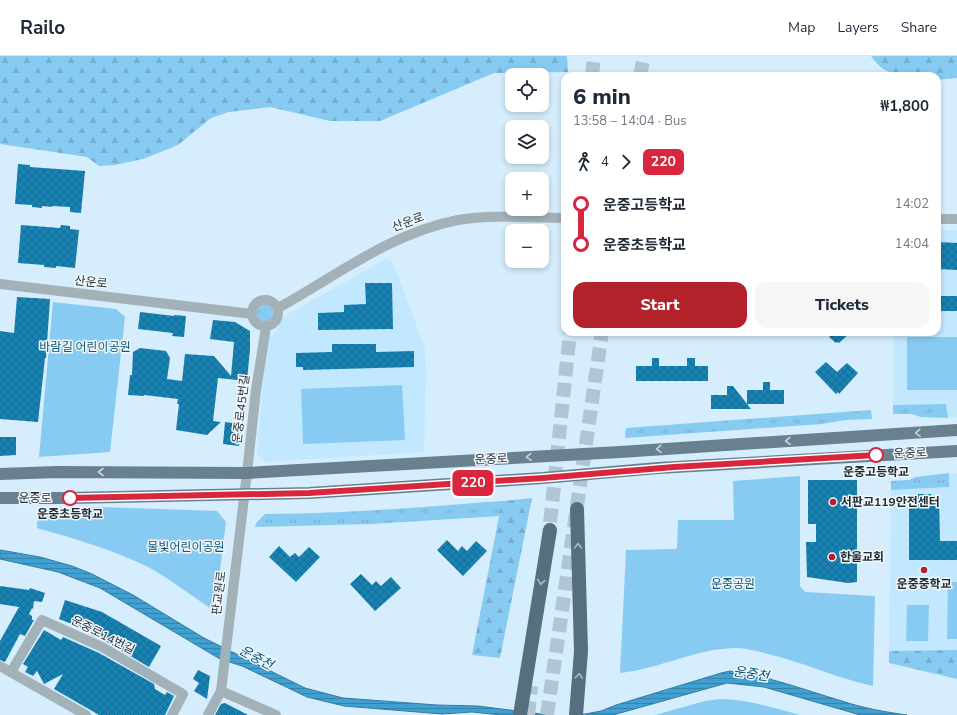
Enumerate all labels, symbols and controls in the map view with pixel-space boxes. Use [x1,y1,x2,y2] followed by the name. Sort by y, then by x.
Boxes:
[20,15,65,41] text: Railo
[788,18,815,37] text: Map
[837,18,879,37] text: Layers
[901,18,937,37] text: Share
[505,68,549,268] map controls
[505,68,549,112] button: locate
[573,82,631,112] text: 6 min
[880,96,929,116] text: ₩1,800
[573,112,687,130] text: 13:58 – 14:04 · Bus
[505,120,549,164] button: layers
[573,151,595,173] icon: walk
[615,151,637,173] icon: forward
[651,152,676,171] text: 220
[601,153,609,171] text: 4
[505,172,549,216] button: +
[603,195,686,215] text: 운중고등학교
[895,195,929,213] text: 14:02
[390,209,426,235] street label: 산운로
[505,224,549,268] button: −
[603,235,686,255] text: 운중초등학교
[895,235,929,253] text: 14:04
[74,272,108,292] street label: 산운로
[573,282,747,328] button: Start
[755,282,929,328] button: Tickets
[39,339,131,355] park label: 바람길 어린이공원
[229,373,253,445] street label: 운중로45번길
[915,429,921,438] one-way arrow
[785,437,791,446] one-way arrow
[893,444,927,462] street label: 운중로
[656,445,662,454] one-way arrow
[868,447,884,463] marker: 운중고등학교
[474,450,508,468] street label: 운중로
[526,452,532,461] one-way arrow
[843,464,909,480] place label: 운중고등학교
[98,468,104,476] one-way arrow
[450,470,496,496] line badge: 220
[460,473,486,492] text: 220
[18,490,52,506] street label: 운중로
[62,490,78,506] marker: 운중초등학교
[841,494,940,510] place label: 서판교119안전센터
[828,497,838,507] marker: 서판교119안전센터
[37,506,103,522] place label: 운중초등학교
[147,539,225,555] park label: 물빛어린이공원
[574,543,582,549] one-way arrow
[840,549,884,565] place label: 한울교회
[827,552,837,562] marker: 한울교회
[919,565,929,575] marker: 운중중학교
[208,570,230,616] street label: 판교원로
[711,576,755,592] park label: 운중공원
[896,576,952,592] place label: 운중중학교
[537,579,546,585] one-way arrow
[68,612,138,658] street label: 운중로14번길
[236,642,277,675] water label: 운중천
[732,662,771,686] water label: 운중천
[574,673,583,679] one-way arrow

